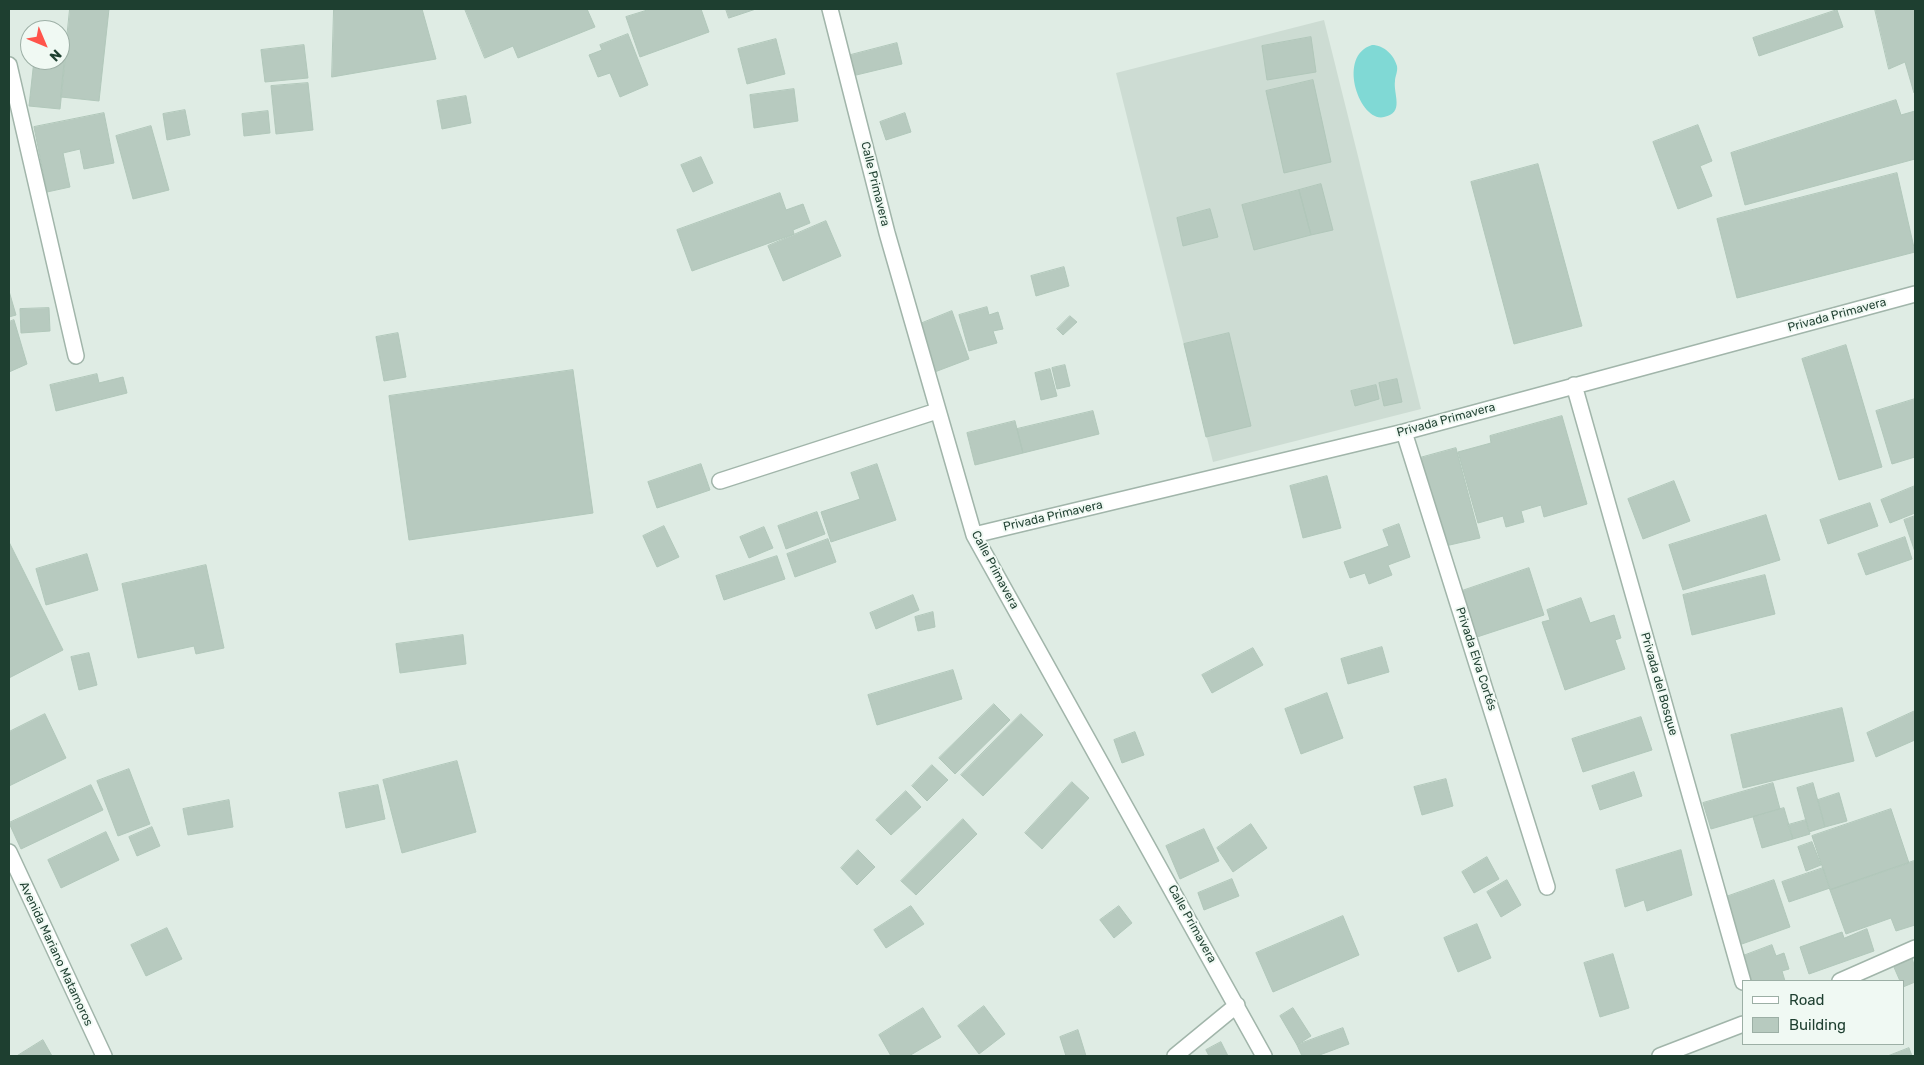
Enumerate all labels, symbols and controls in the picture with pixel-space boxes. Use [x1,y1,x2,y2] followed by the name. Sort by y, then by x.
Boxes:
[20,20,70,70] north arrow
[46,46,65,65] text: N
[858,140,892,228] street label: Calle Primavera
[1786,295,1888,335] street label: Privada Primavera
[1395,400,1497,440] street label: Privada Primavera
[1002,498,1104,534] street label: Privada Primavera
[968,528,1022,612] street label: Calle Primavera
[1452,605,1500,713] street label: Privada Elva Cortés
[1637,631,1681,737] street label: Privada del Bosque
[16,880,96,1028] street label: Avenida Mariano Matamoros
[1165,883,1219,965] street label: Calle Primavera
[1742,980,1904,1045] legend
[1789,991,1825,1009] text: Road
[1789,1016,1846,1034] text: Building

